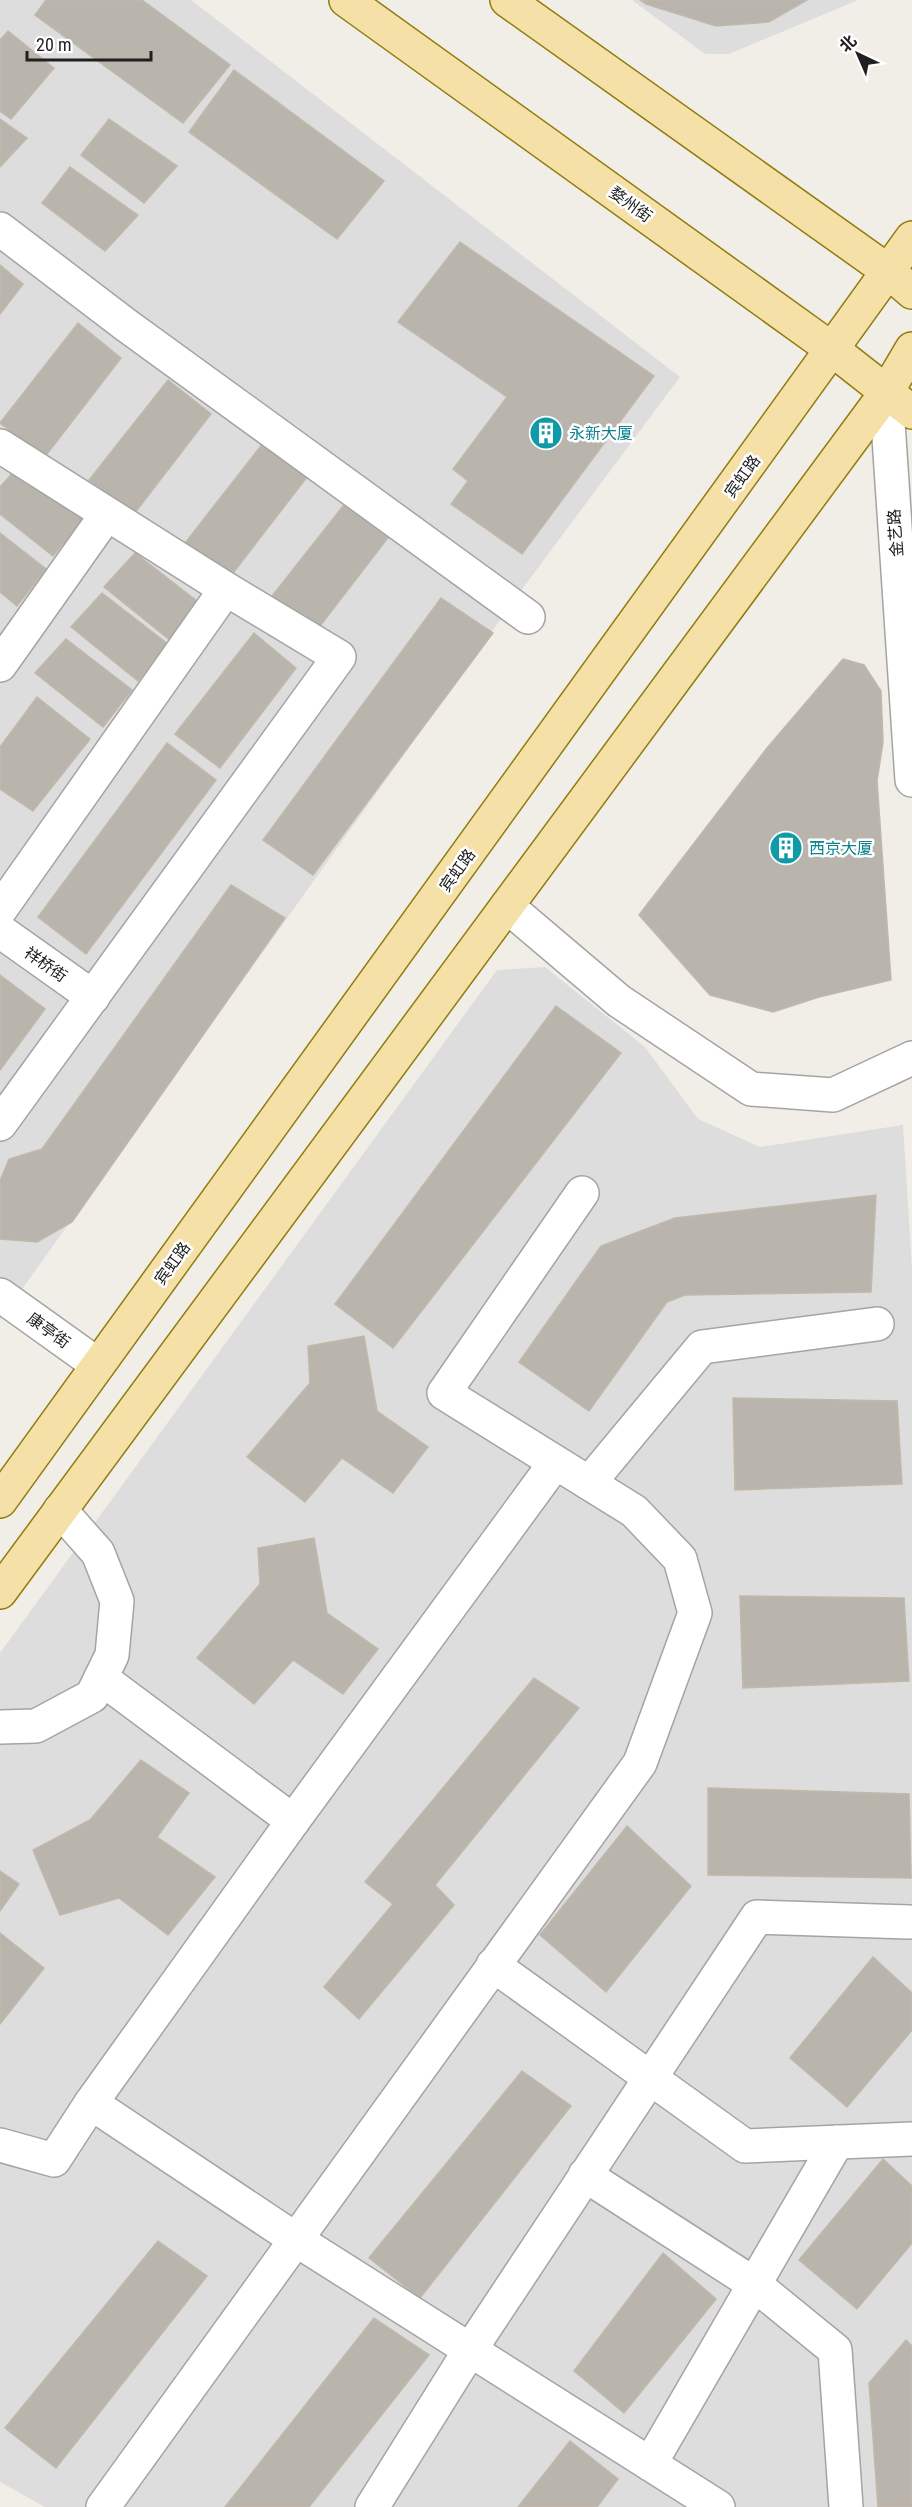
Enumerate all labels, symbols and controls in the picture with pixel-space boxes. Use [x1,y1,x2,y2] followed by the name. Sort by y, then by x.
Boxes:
[27,24,152,62] scale bar
[828,24,888,84] north arrow
[836,31,860,56] text: 北
[36,34,71,55] text: 20 m
[606,183,656,226] street label: 婺州街
[528,415,564,451] building icon: 永新大厦
[569,424,633,443] place label: 永新大厦
[721,451,764,501] street label: 宾虹路
[884,508,907,558] street label: 金艺路
[768,830,804,866] building icon: 西京大厦
[809,839,873,858] place label: 西京大厦
[436,845,479,895] street label: 宾虹路
[21,943,71,986] street label: 祥桥街
[151,1238,194,1288] street label: 宾虹路
[24,1309,74,1352] street label: 康亭街

